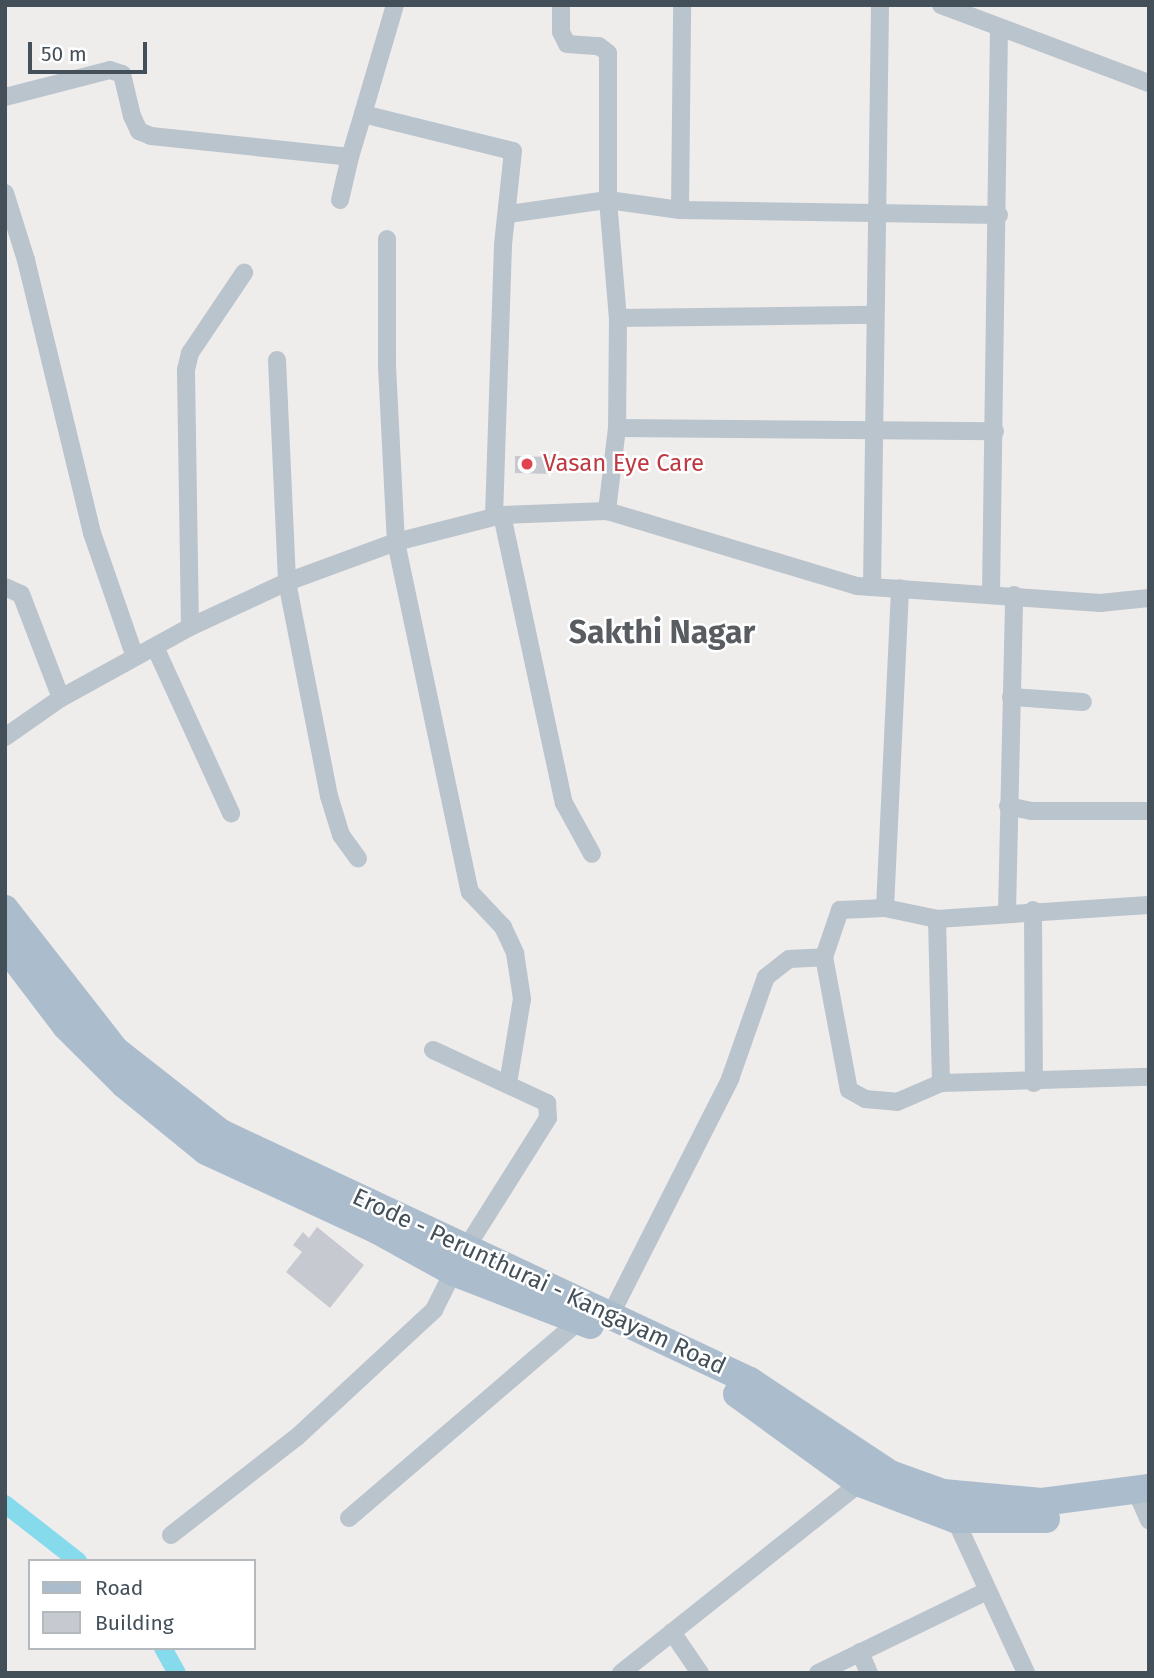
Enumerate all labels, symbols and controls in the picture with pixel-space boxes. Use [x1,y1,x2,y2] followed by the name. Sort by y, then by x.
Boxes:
[32,28,150,72] scale bar
[41,41,87,67] text: 50 m
[543,450,704,478] place label: Vasan Eye Care
[517,454,537,474] marker: Vasan Eye Care
[569,613,755,651] district label: Sakthi Nagar
[348,1183,730,1381] street label: Erode - Perunthurai - Kangayam Road
[28,1559,256,1650] legend
[95,1575,143,1601] text: Road
[95,1610,174,1636] text: Building

